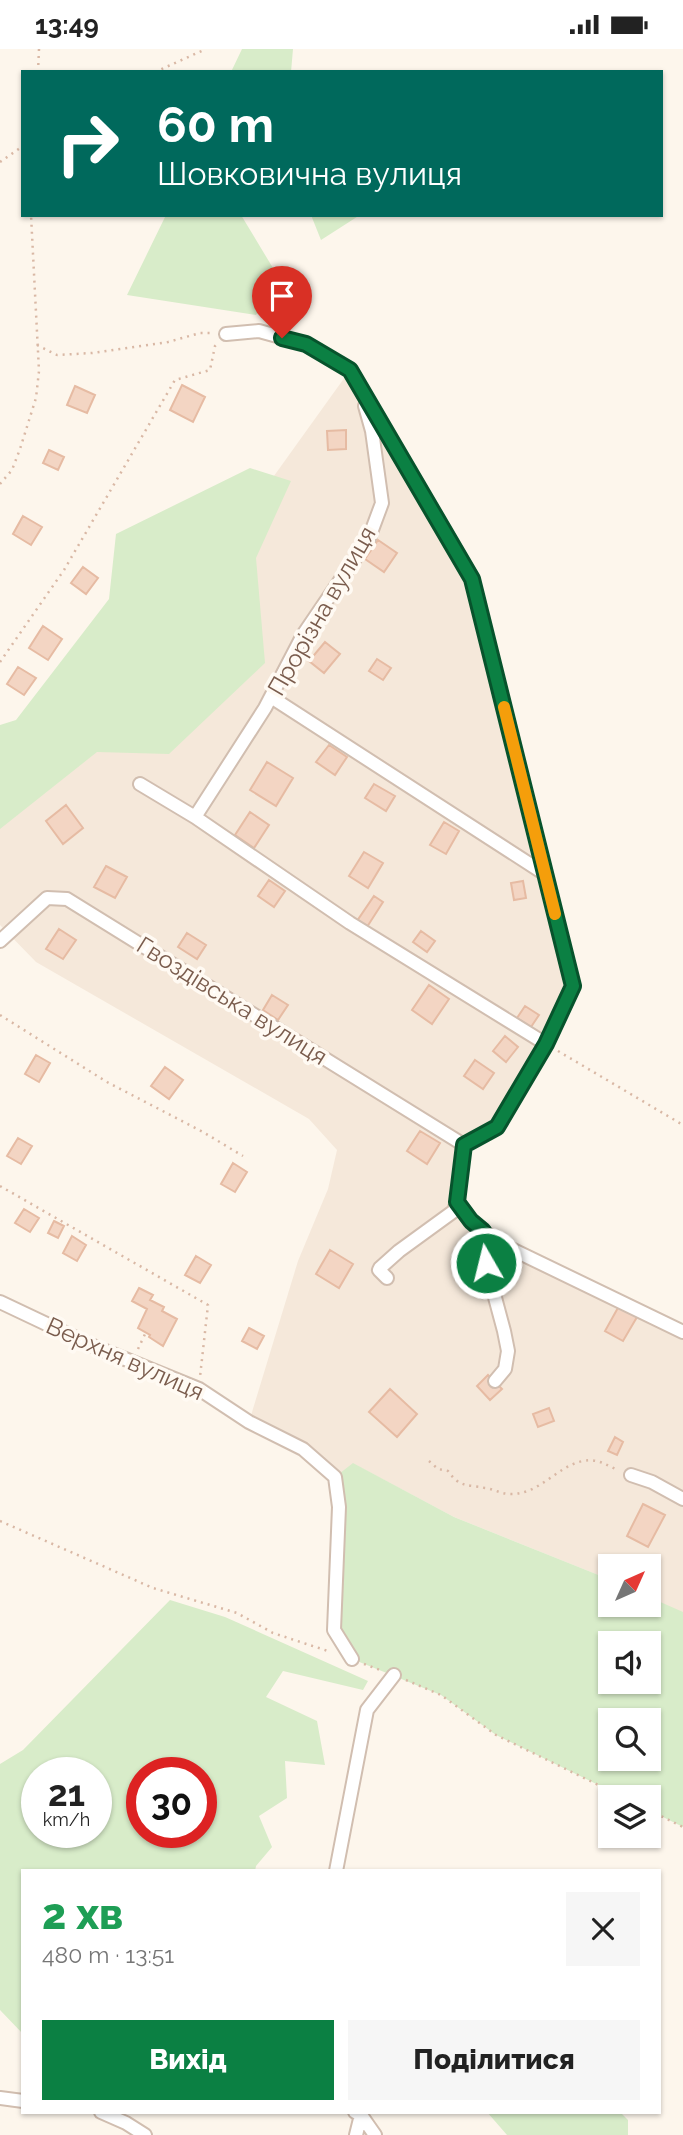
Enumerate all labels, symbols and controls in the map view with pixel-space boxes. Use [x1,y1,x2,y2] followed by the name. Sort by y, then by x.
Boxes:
[35,10,99,40] text: 13:49
[157,96,274,153] text: 60 m
[42,98,133,189] icon: right
[157,155,462,192] text: Шовковична вулиця
[252,266,312,338] pin
[263,277,301,315] icon: arrive
[261,521,382,701] street label: Прорізна вулиця
[132,930,333,1071] street label: Гвоздівська вулиця
[449,1226,523,1300] position arrow
[42,1311,209,1406] street label: Верхня вулиця
[598,1554,662,1617] north arrow
[598,1554,661,1848] map controls
[598,1631,661,1694] button: sound
[598,1708,661,1771] button: search
[126,1757,217,1848] speed limit sign: 30
[48,1773,85,1814] text: 21
[598,1785,661,1848] button: layers
[43,1809,90,1830] text: km/h
[42,1890,123,1939] text: 2 хв
[566,1892,640,1966] button: close
[42,1941,174,1968] text: 480 m · 13:51
[42,2020,334,2100] button: Вихід
[348,2020,640,2100] button: Поділитися

